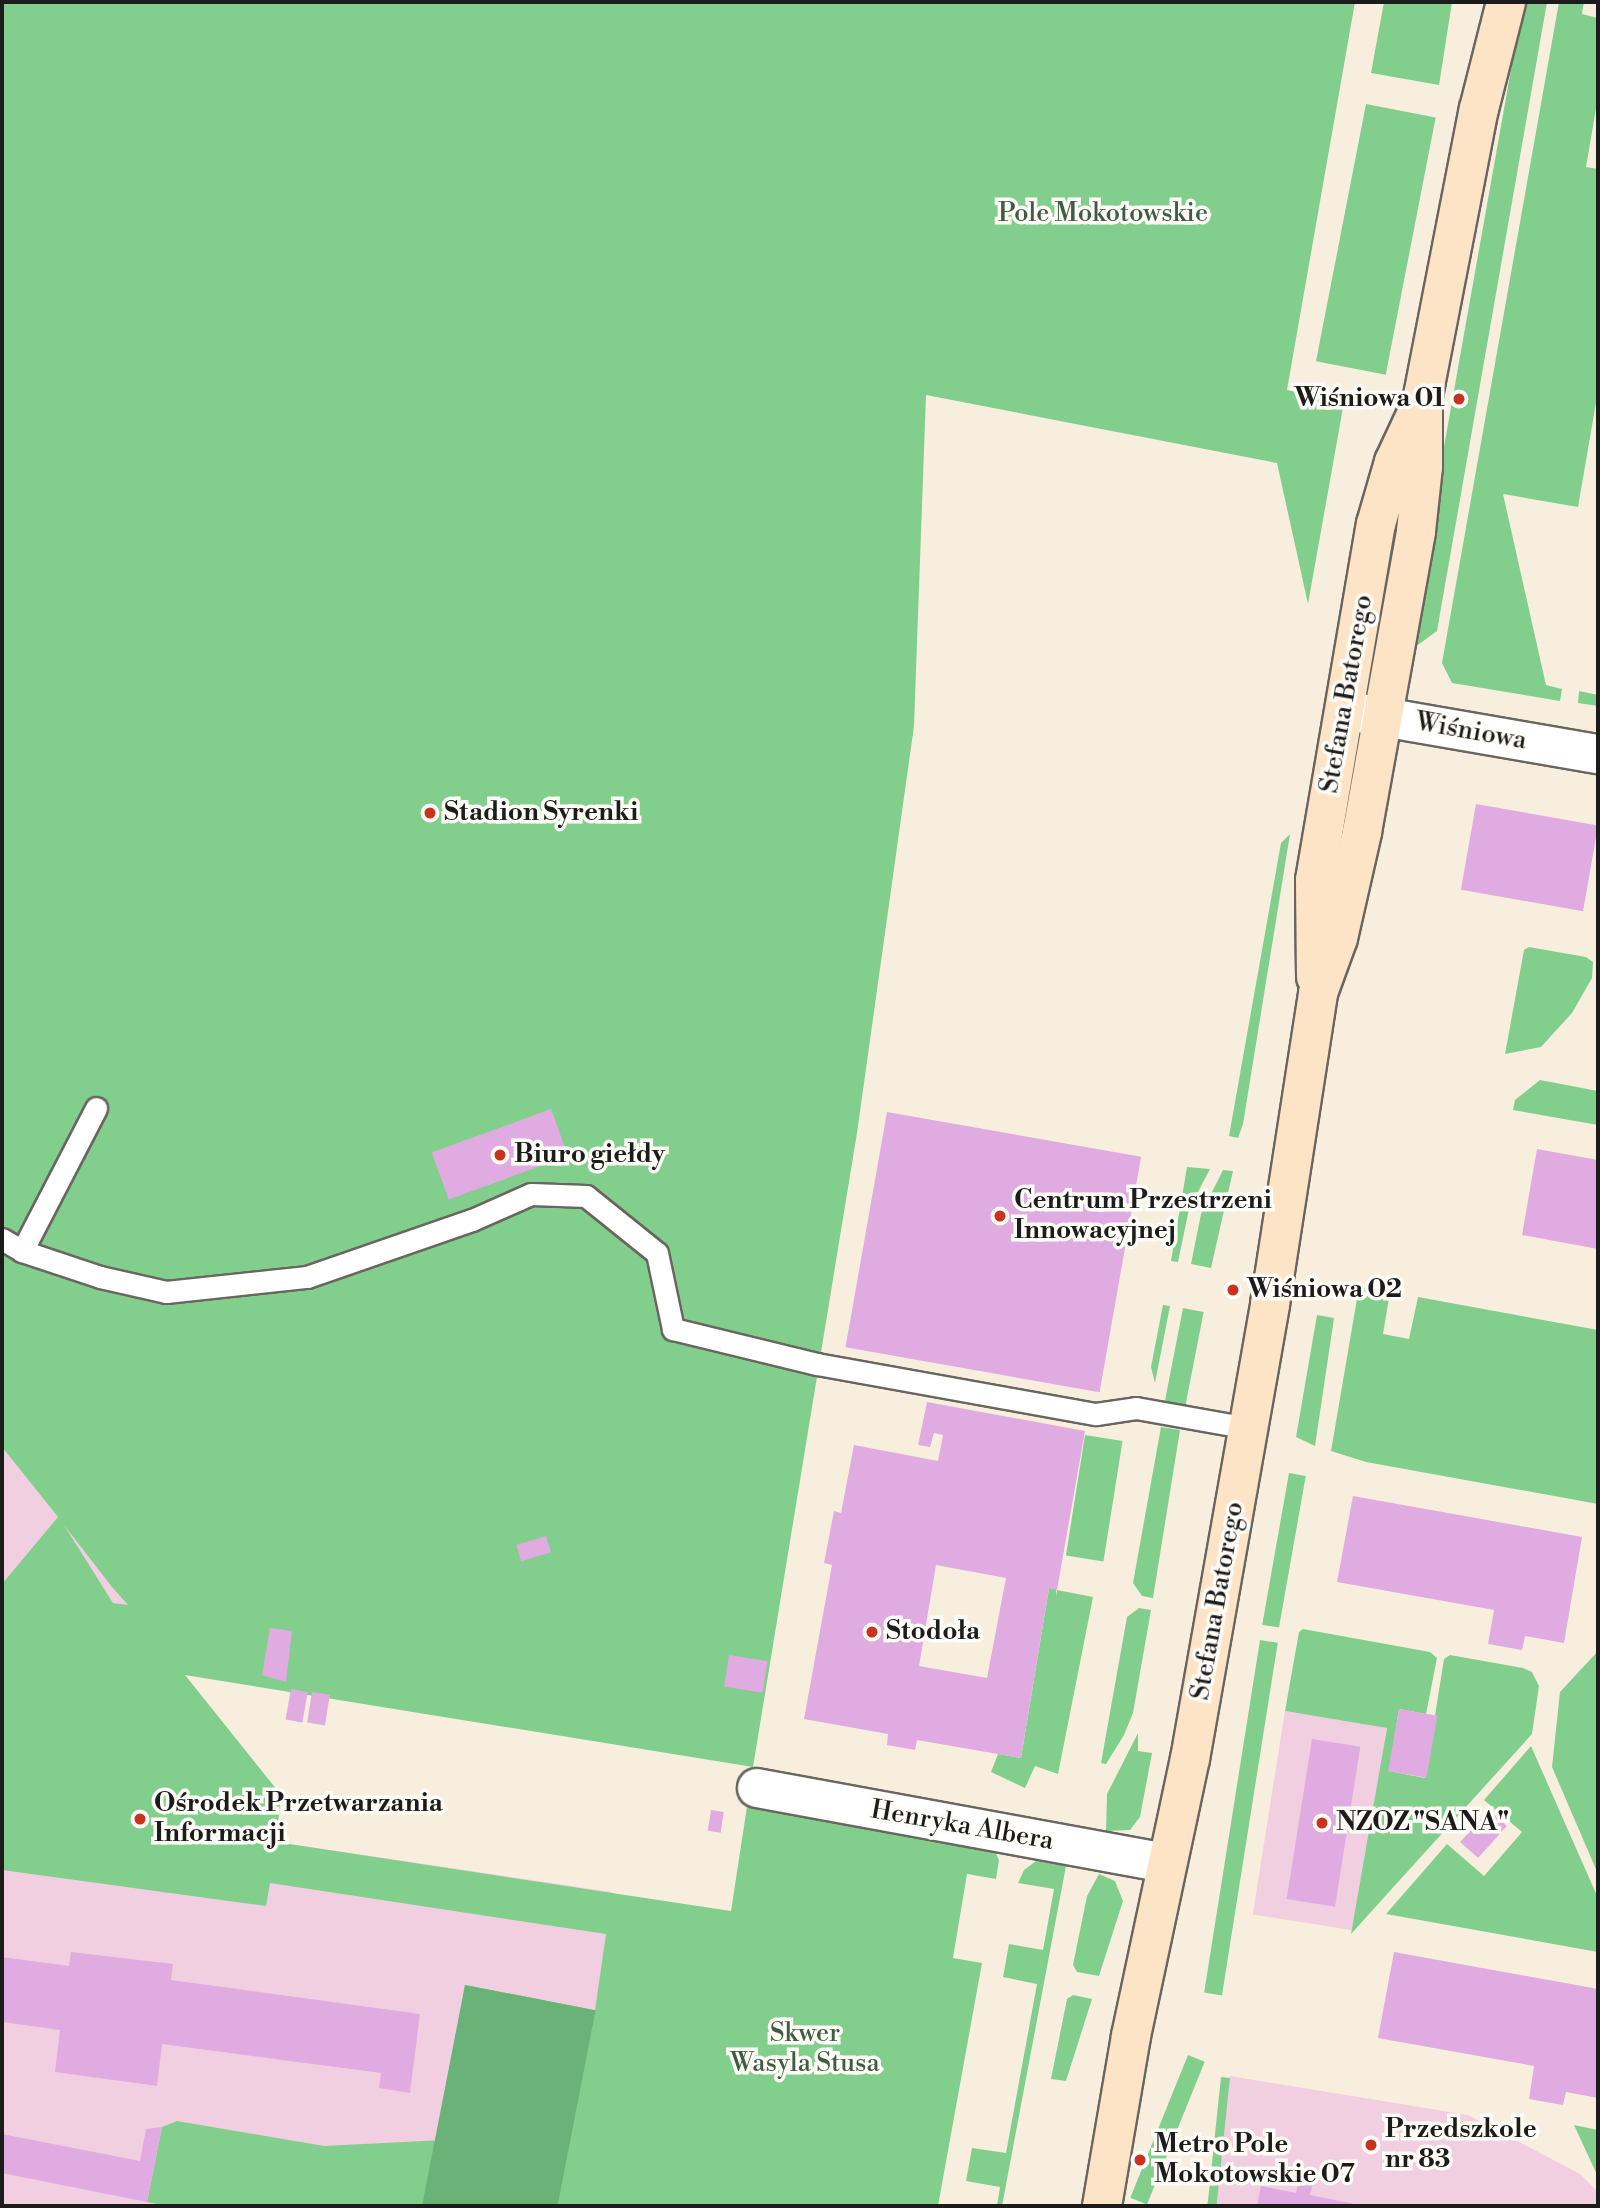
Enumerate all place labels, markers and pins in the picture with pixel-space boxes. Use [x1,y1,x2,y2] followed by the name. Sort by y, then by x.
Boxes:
[1294,383,1445,415] place label: Wiśniowa 01
[1451,391,1467,407] marker: Wiśniowa 01
[444,797,638,829] place label: Stadion Syrenki
[422,805,438,821] marker: Stadion Syrenki
[514,1139,665,1171] place label: Biuro giełdy
[492,1147,508,1163] marker: Biuro giełdy
[1014,1185,1272,1246] place label: Centrum Przestrzeni Innowacyjnej
[992,1208,1008,1224] marker: Centrum Przestrzeni Innowacyjnej
[1247,1274,1402,1306] place label: Wiśniowa 02
[1225,1282,1241,1298] marker: Wiśniowa 02
[886,1616,980,1648] place label: Stodoła
[864,1624,880,1640] marker: Stodoła
[154,1788,443,1850] place label: Ośrodek Przetwarzania Informacji
[1336,1807,1509,1839] place label: NZOZ "SANA"
[132,1811,148,1827] marker: Ośrodek Przetwarzania Informacji
[1314,1815,1330,1831] marker: NZOZ "SANA"
[1385,2114,1537,2176] place label: Przedszkole nr 83
[1154,2129,1355,2190] place label: Metro Pole Mokotowskie 07
[1363,2137,1379,2153] marker: Przedszkole nr 83
[1132,2152,1148,2168] marker: Metro Pole Mokotowskie 07

